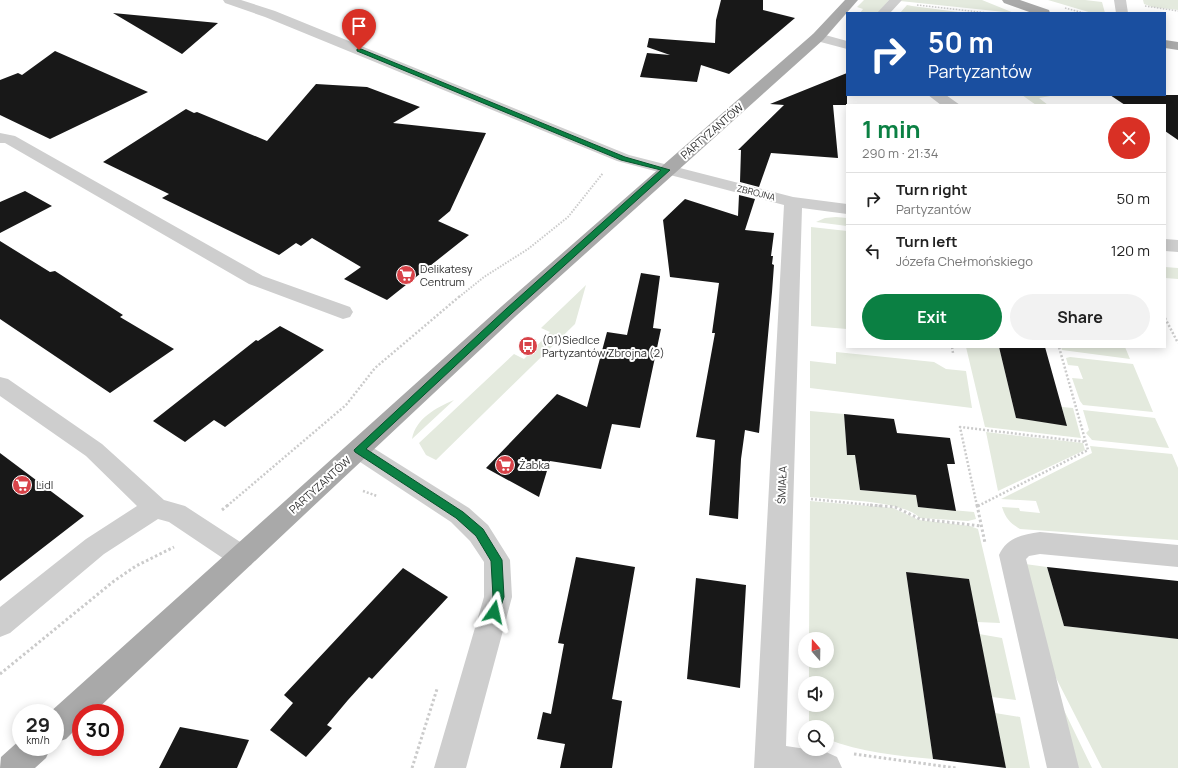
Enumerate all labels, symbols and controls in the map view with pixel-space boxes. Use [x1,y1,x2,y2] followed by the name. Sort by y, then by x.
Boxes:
[342,9,376,50] pin
[348,15,370,37] icon: arrive
[928,23,994,61] text: 50 m
[862,28,914,80] icon: right
[928,59,1032,83] text: Partyzantów
[677,99,747,162] street label: PARTYZANTÓW
[862,112,921,145] text: 1 min
[1108,117,1150,159] button: close
[862,144,938,162] text: 290 m · 21:34
[896,179,967,200] text: Turn right
[735,181,777,204] street label: ZBROJNA
[862,188,884,210] icon: right
[1116,188,1150,209] text: 50 m
[896,200,971,218] text: Partyzantów
[896,231,958,252] text: Turn left
[862,240,884,262] icon: left
[1111,240,1150,261] text: 120 m
[896,252,1033,270] text: Józefa Chełmońskiego
[420,261,473,289] place label: Delikatesy Centrum
[395,264,417,286] supermarket icon: Delikatesy Centrum
[862,294,1002,340] button: Exit
[1010,294,1150,340] button: Share
[542,332,665,360] place label: (01)Siedlce Partyzantów Zbrojna (2)
[517,335,539,357] bus stop icon: (01)Siedlce Partyzantów Zbrojna (2)
[285,452,354,517] street label: PARTYZANTÓW
[494,454,516,476] supermarket icon: Żabka
[519,457,550,472] place label: Żabka
[773,466,790,504] street label: ŚMIAŁA
[11,474,33,496] supermarket icon: Lidl
[36,477,53,492] place label: Lidl
[473,591,515,633] position arrow
[798,632,834,668] north arrow
[798,632,834,756] map controls
[798,676,834,712] button: sound
[72,704,124,756] speed limit sign: 30
[26,711,50,738] text: 29
[798,720,834,756] button: search
[26,733,50,747] text: km/h

